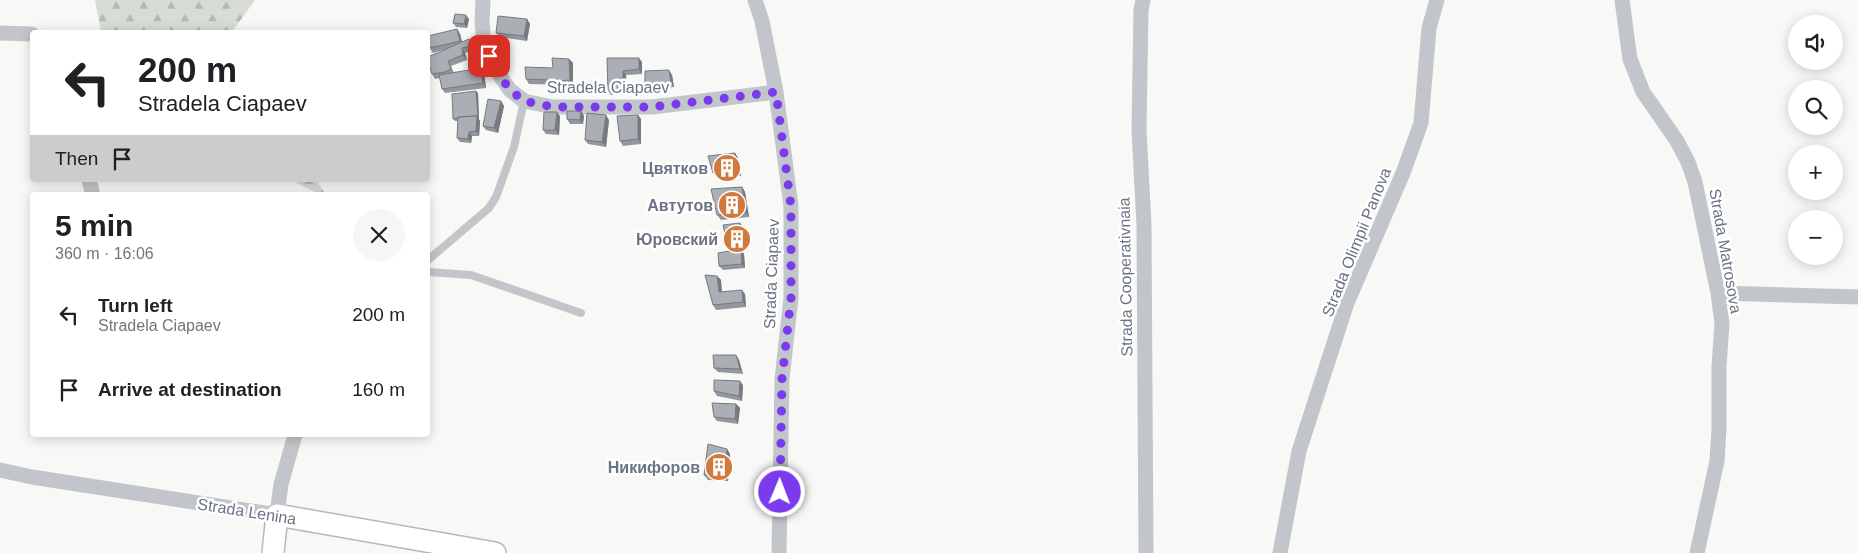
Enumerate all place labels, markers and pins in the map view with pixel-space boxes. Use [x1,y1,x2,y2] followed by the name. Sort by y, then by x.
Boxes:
[468,35,510,77] pin
[712,153,742,183] building icon: Цвятков
[642,160,708,177] place label: Цвятков
[717,190,747,220] building icon: Автутов
[647,197,713,214] place label: Автутов
[722,224,752,254] building icon: Юровский
[636,231,718,248] place label: Юровский
[704,452,734,482] building icon: Никифоров
[608,459,700,476] place label: Никифоров

